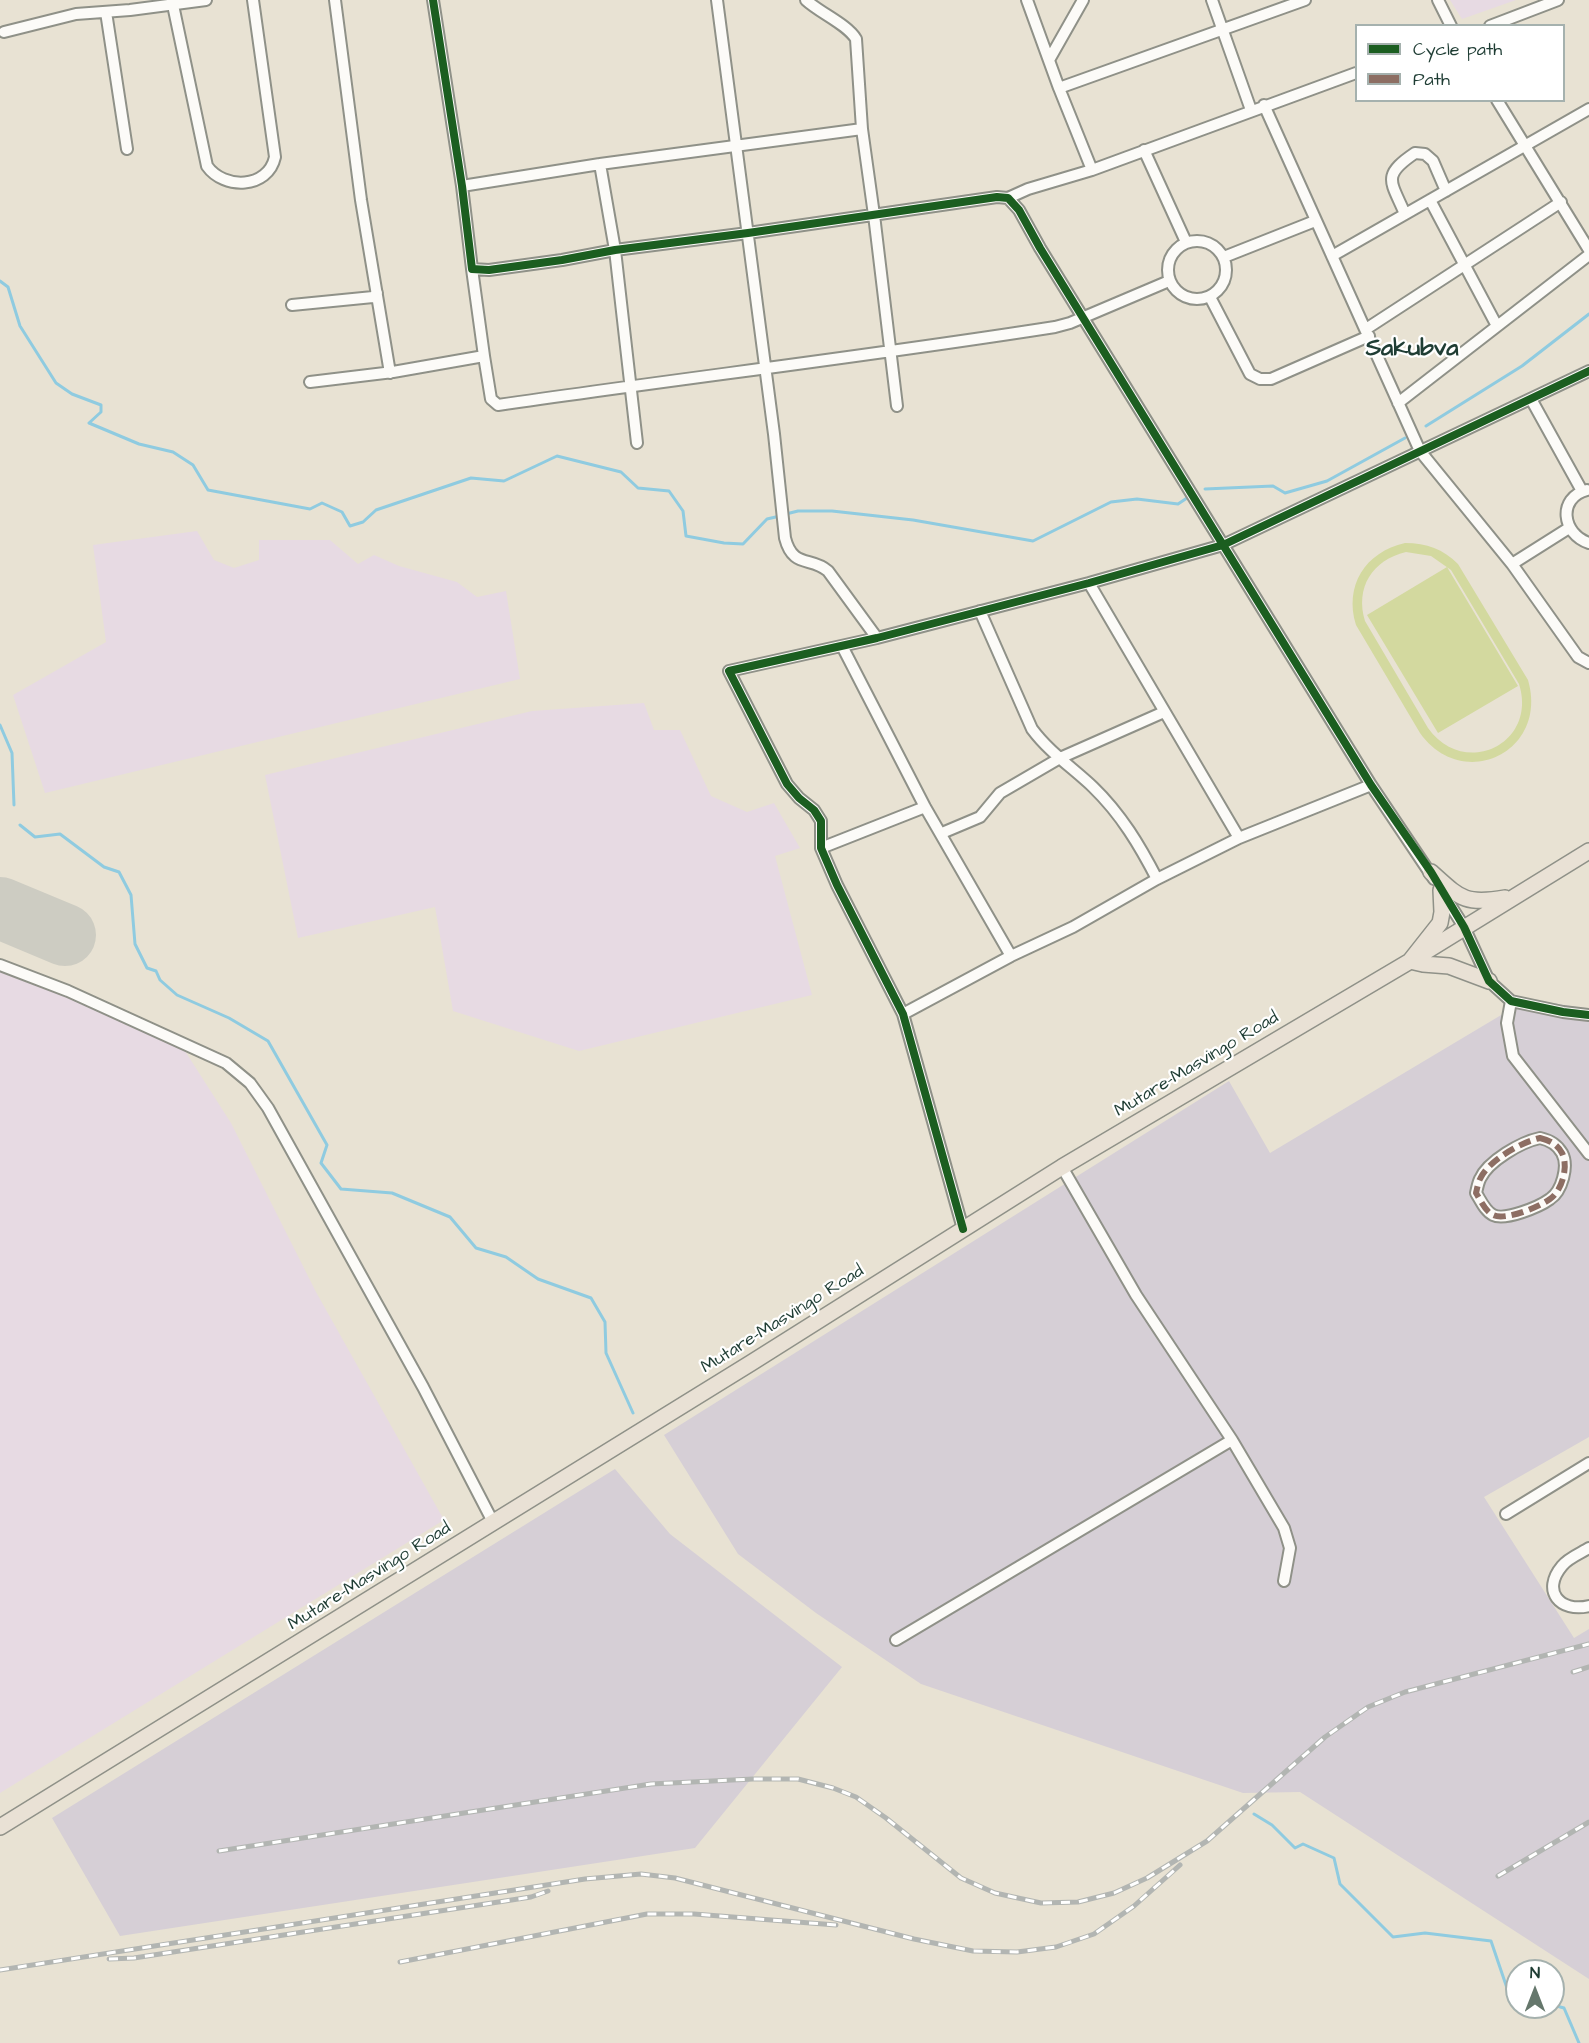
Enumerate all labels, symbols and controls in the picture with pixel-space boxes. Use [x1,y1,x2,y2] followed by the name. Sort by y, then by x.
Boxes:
[1355,24,1565,102] legend
[1413,37,1502,62] text: Cycle path
[1413,67,1450,92] text: Path
[1366,336,1458,364] district label: Sakubva
[1111,1007,1283,1123] street label: Mutare-Masvingo Road
[698,1261,868,1379] street label: Mutare-Masvingo Road
[285,1518,455,1636] street label: Mutare-Masvingo Road
[1505,1959,1565,2019] north arrow
[1530,1962,1540,1984] text: N

